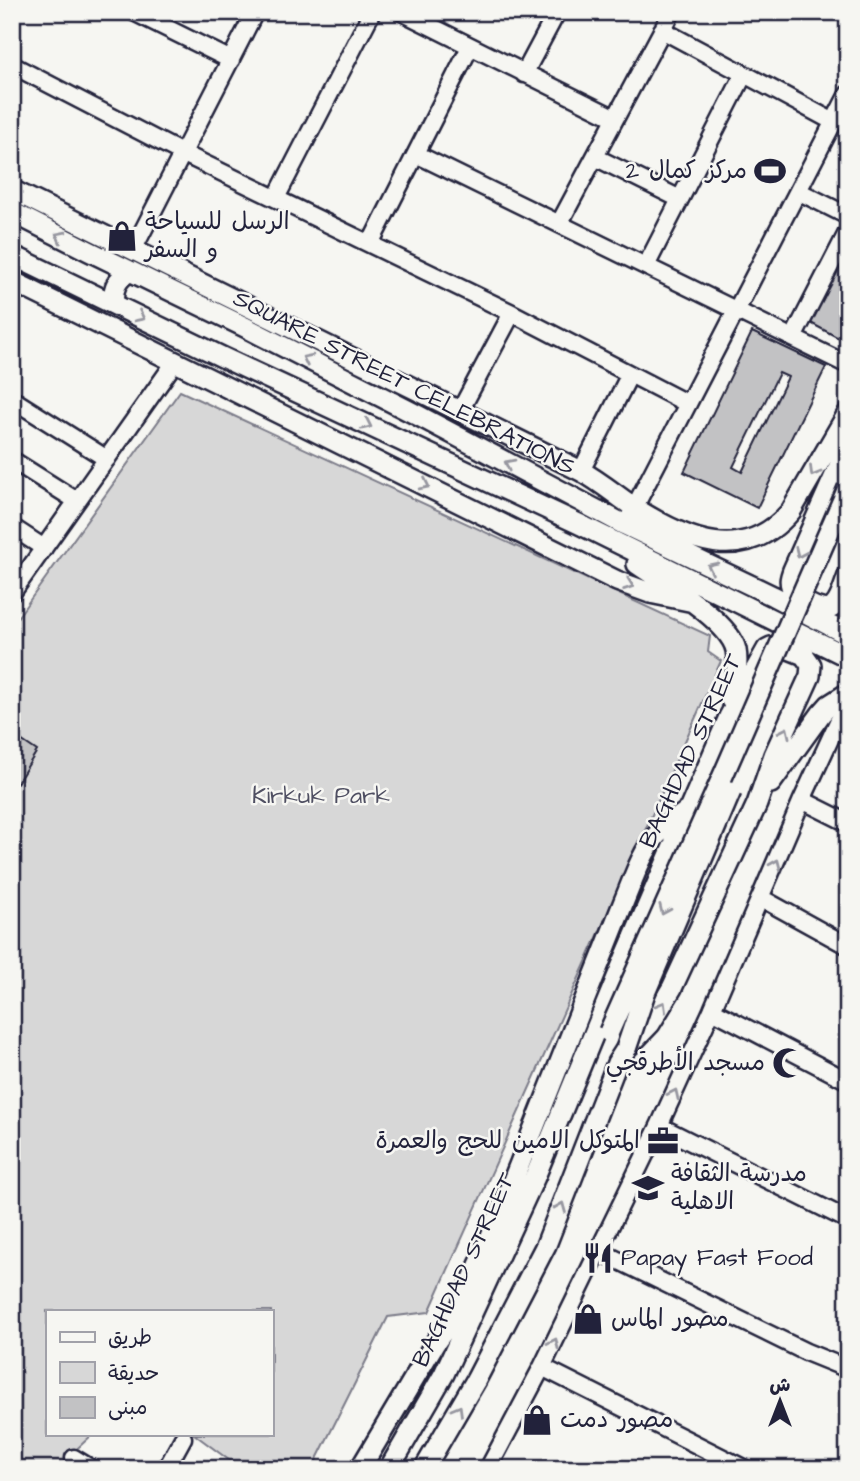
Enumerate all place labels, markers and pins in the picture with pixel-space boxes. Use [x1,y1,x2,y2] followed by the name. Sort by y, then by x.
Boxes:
[626,154,747,188] place label: مركز كمال 2
[753,154,787,188] sports icon: مركز كمال 2
[143,205,290,267] place label: الرسل للسياحة و السفر
[105,219,139,253] shop icon: الرسل للسياحة و السفر
[606,1045,765,1083] place label: مسجد الأطرقجي
[771,1046,805,1080] mosque icon: مسجد الأطرقجي
[376,1124,640,1158] place label: المتوكل الامين للحج والعمرة
[646,1124,680,1158] office icon: المتوكل الامين للحج والعمرة
[671,1157,807,1219] place label: مدرسة الثقافة الاهلية
[631,1171,665,1205] school or university icon: مدرسة الثقافة الاهلية
[581,1241,615,1275] restaurant icon: Papay Fast Food
[621,1241,813,1276] place label: Papay Fast Food
[571,1302,605,1336] shop icon: مصور الماس
[611,1302,729,1336] place label: مصور الماس
[520,1403,554,1437] shop icon: مصور دمت
[560,1403,673,1437] place label: مصور دمت

